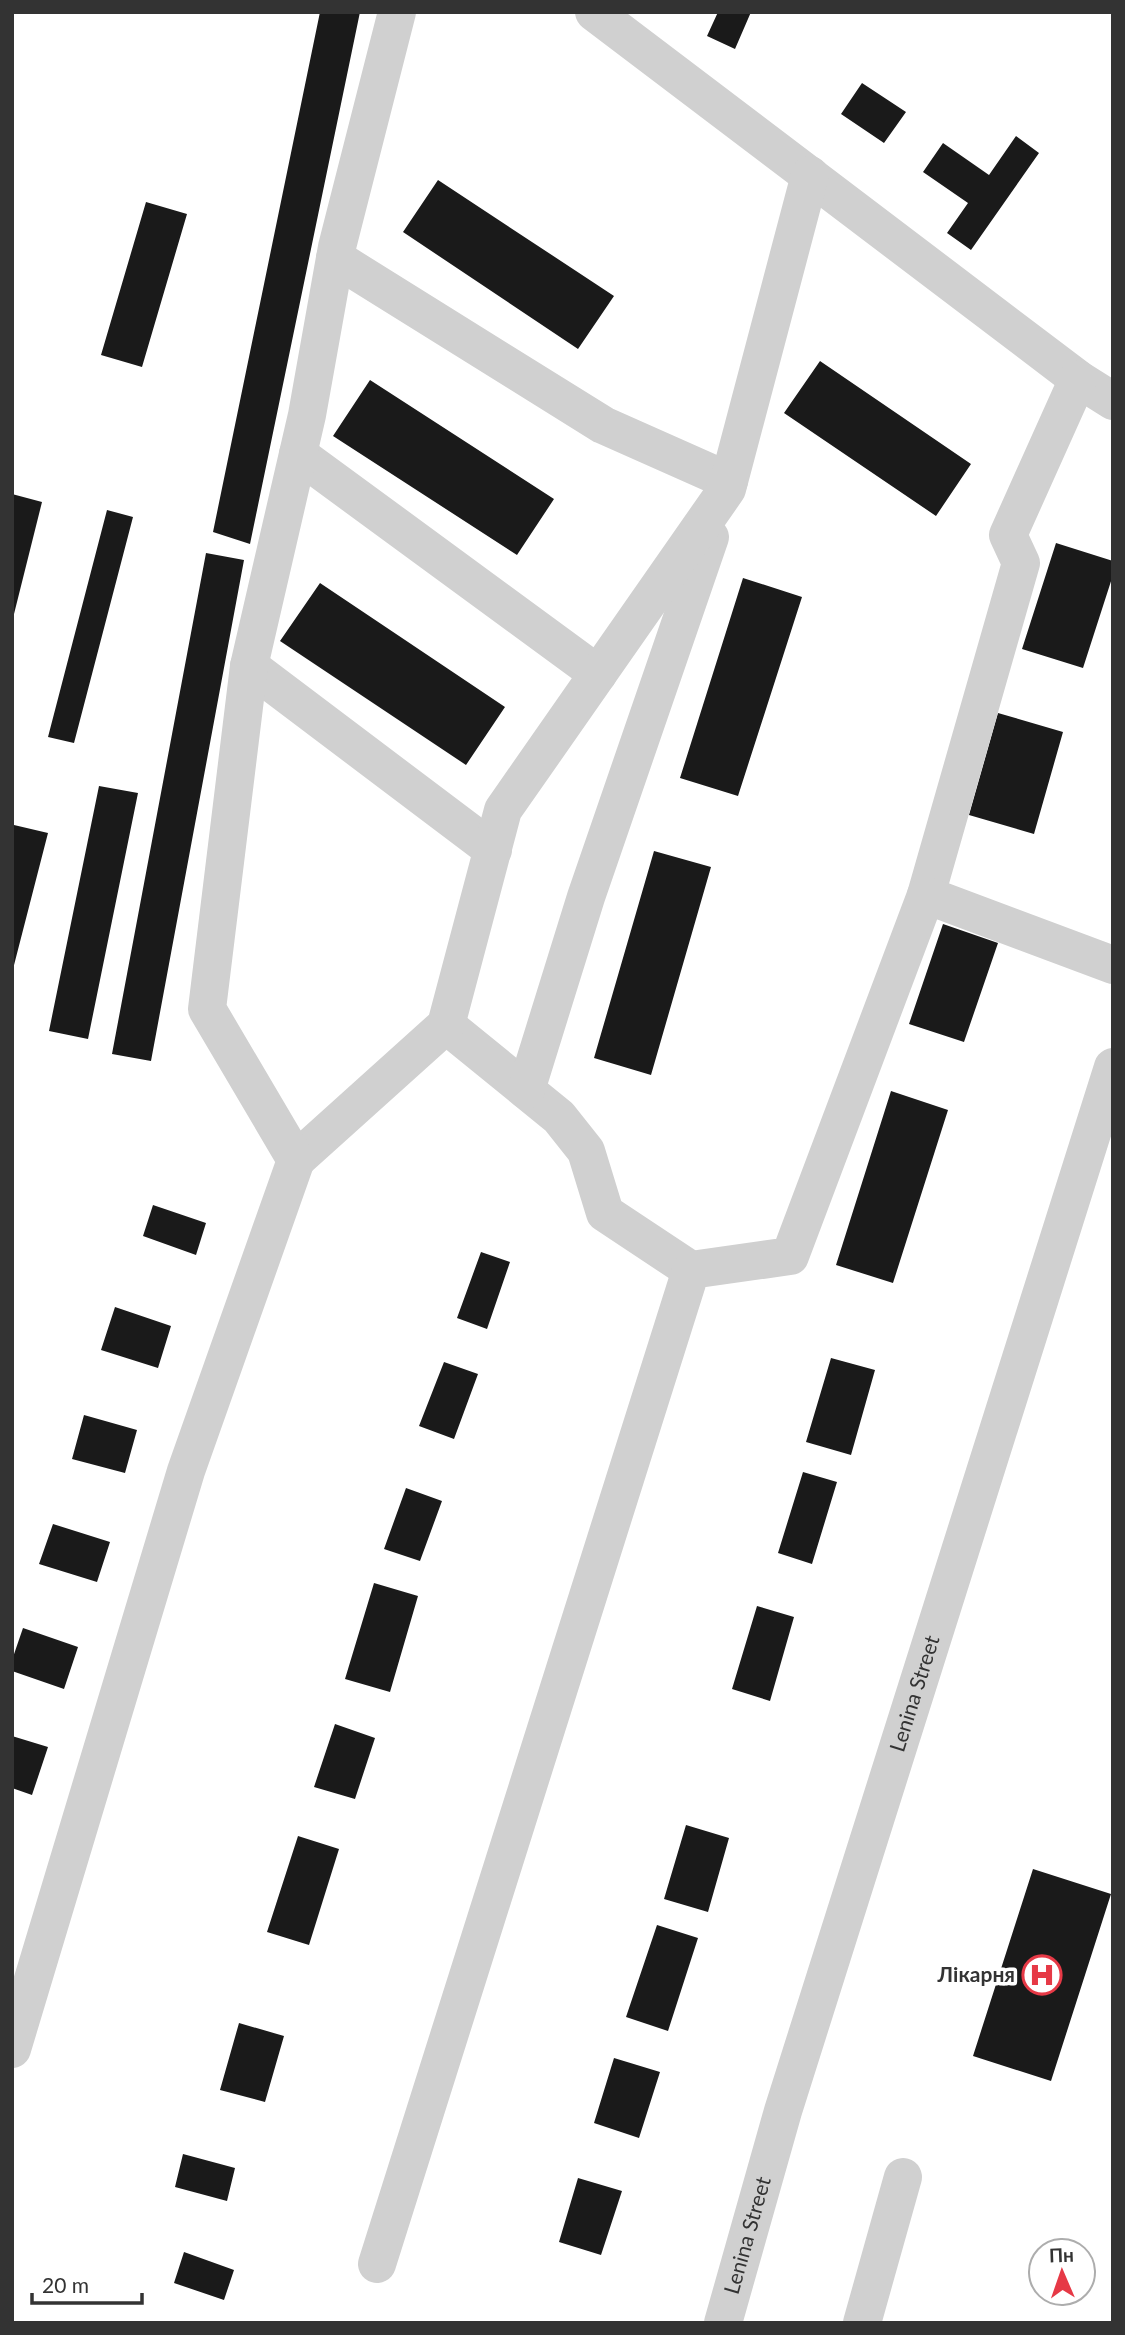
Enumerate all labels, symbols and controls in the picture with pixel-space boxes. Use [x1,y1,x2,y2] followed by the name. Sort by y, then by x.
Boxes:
[883,1631,944,1755] street label: Lenina Street
[1021,1954,1063,1996] hospital icon: Лікарня
[937,1961,1015,1986] place label: Лікарня
[718,2173,775,2297] street label: Lenina Street
[1027,2237,1097,2307] north arrow
[1049,2243,1074,2266] text: Пн
[32,2262,142,2306] scale bar
[42,2272,89,2297] text: 20 m

